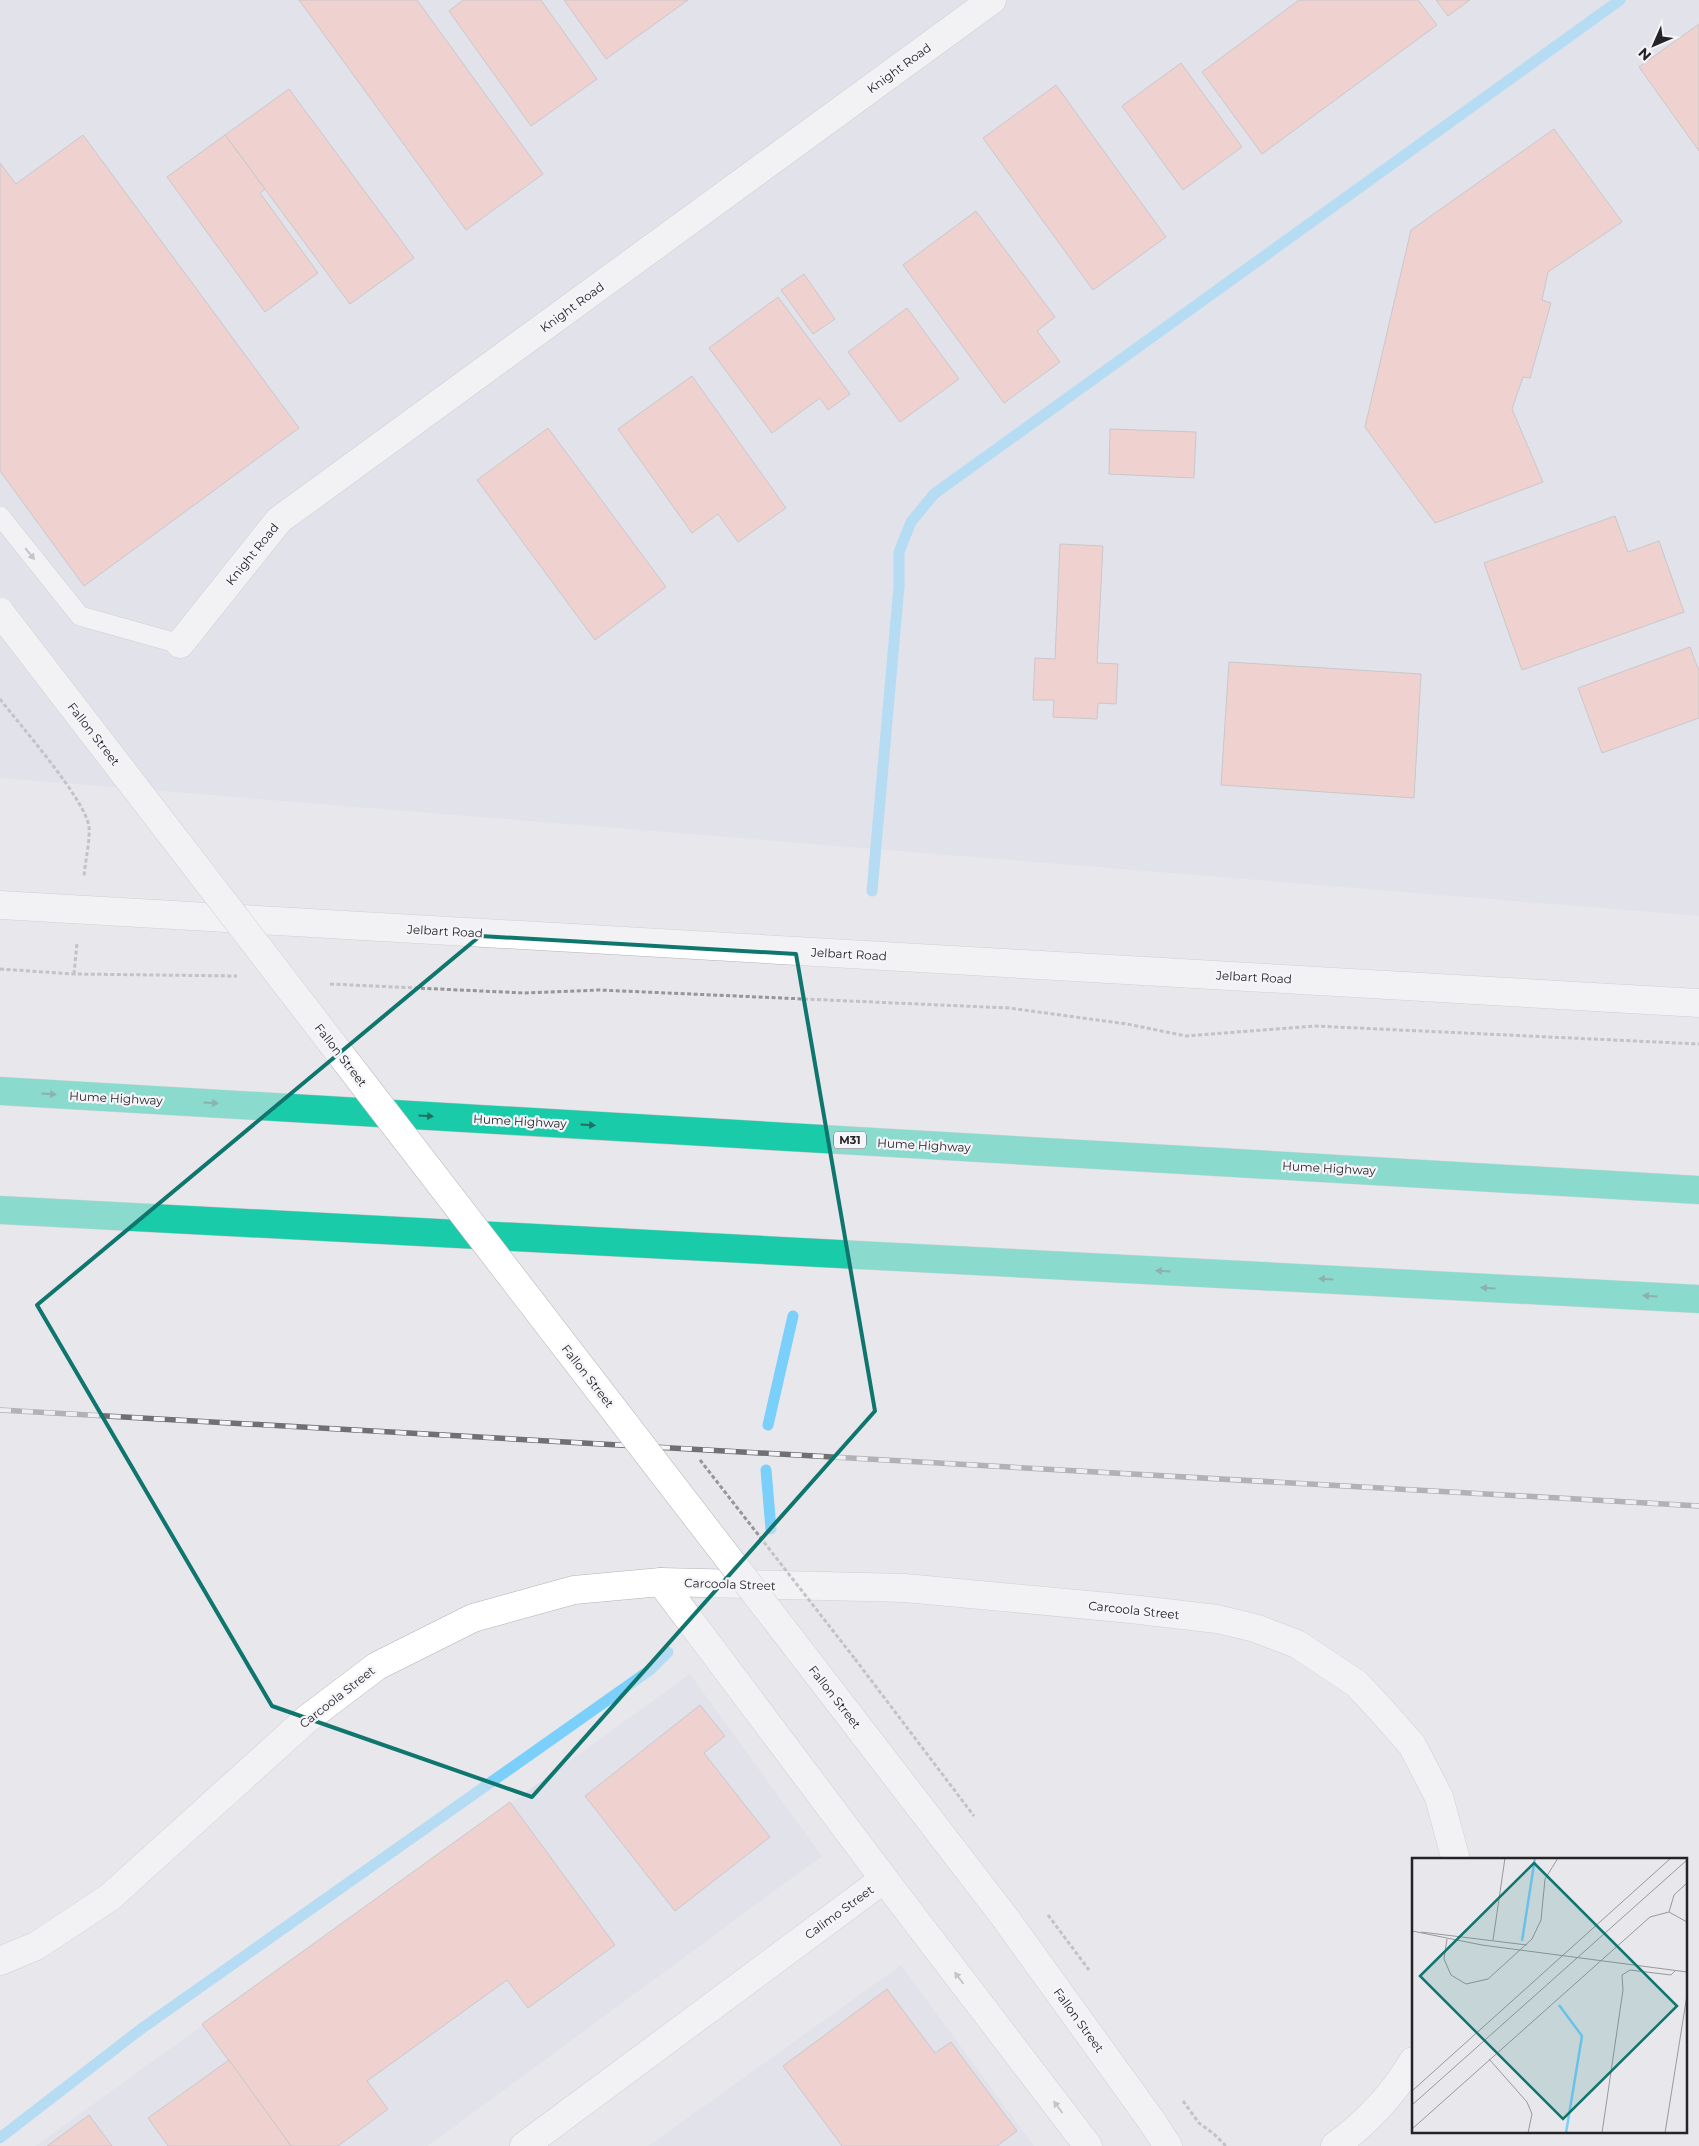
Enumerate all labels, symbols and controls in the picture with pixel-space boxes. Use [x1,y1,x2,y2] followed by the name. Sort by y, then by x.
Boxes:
[1629,20,1679,70] north arrow
[864,40,934,96] street label: Knight Road
[1634,44,1655,65] text: N
[537,279,607,335] street label: Knight Road
[222,520,282,588] street label: Knight Road
[25,548,36,561] one-way arrow
[65,699,123,769] street label: Fallon Street
[406,921,483,940] street label: Jelbart Road
[810,944,887,963] street label: Jelbart Road
[1215,967,1292,986] street label: Jelbart Road
[312,1020,370,1090] street label: Fallon Street
[69,1088,164,1108] street label: Hume Highway
[41,1091,57,1099] one-way arrow
[203,1100,219,1108] one-way arrow
[473,1111,568,1131] street label: Hume Highway
[418,1112,434,1120] one-way arrow
[580,1122,596,1130] one-way arrow
[834,1132,866,1148] road number: M31
[877,1135,972,1155] street label: Hume Highway
[1282,1158,1377,1178] street label: Hume Highway
[1155,1266,1171,1274] one-way arrow
[1317,1275,1333,1283] one-way arrow
[1480,1283,1496,1291] one-way arrow
[1642,1292,1658,1300] one-way arrow
[559,1341,617,1411] street label: Fallon Street
[684,1575,776,1593] street label: Carcoola Street
[1088,1598,1180,1622] street label: Carcoola Street
[806,1662,864,1732] street label: Fallon Street
[296,1663,378,1731] street label: Carcoola Street
[1412,1858,1686,2134] inset map
[802,1882,877,1942] street label: Calimo Street
[954,1972,965,1985] one-way arrow
[1051,1985,1107,2055] street label: Fallon Street
[1053,2101,1064,2114] one-way arrow

